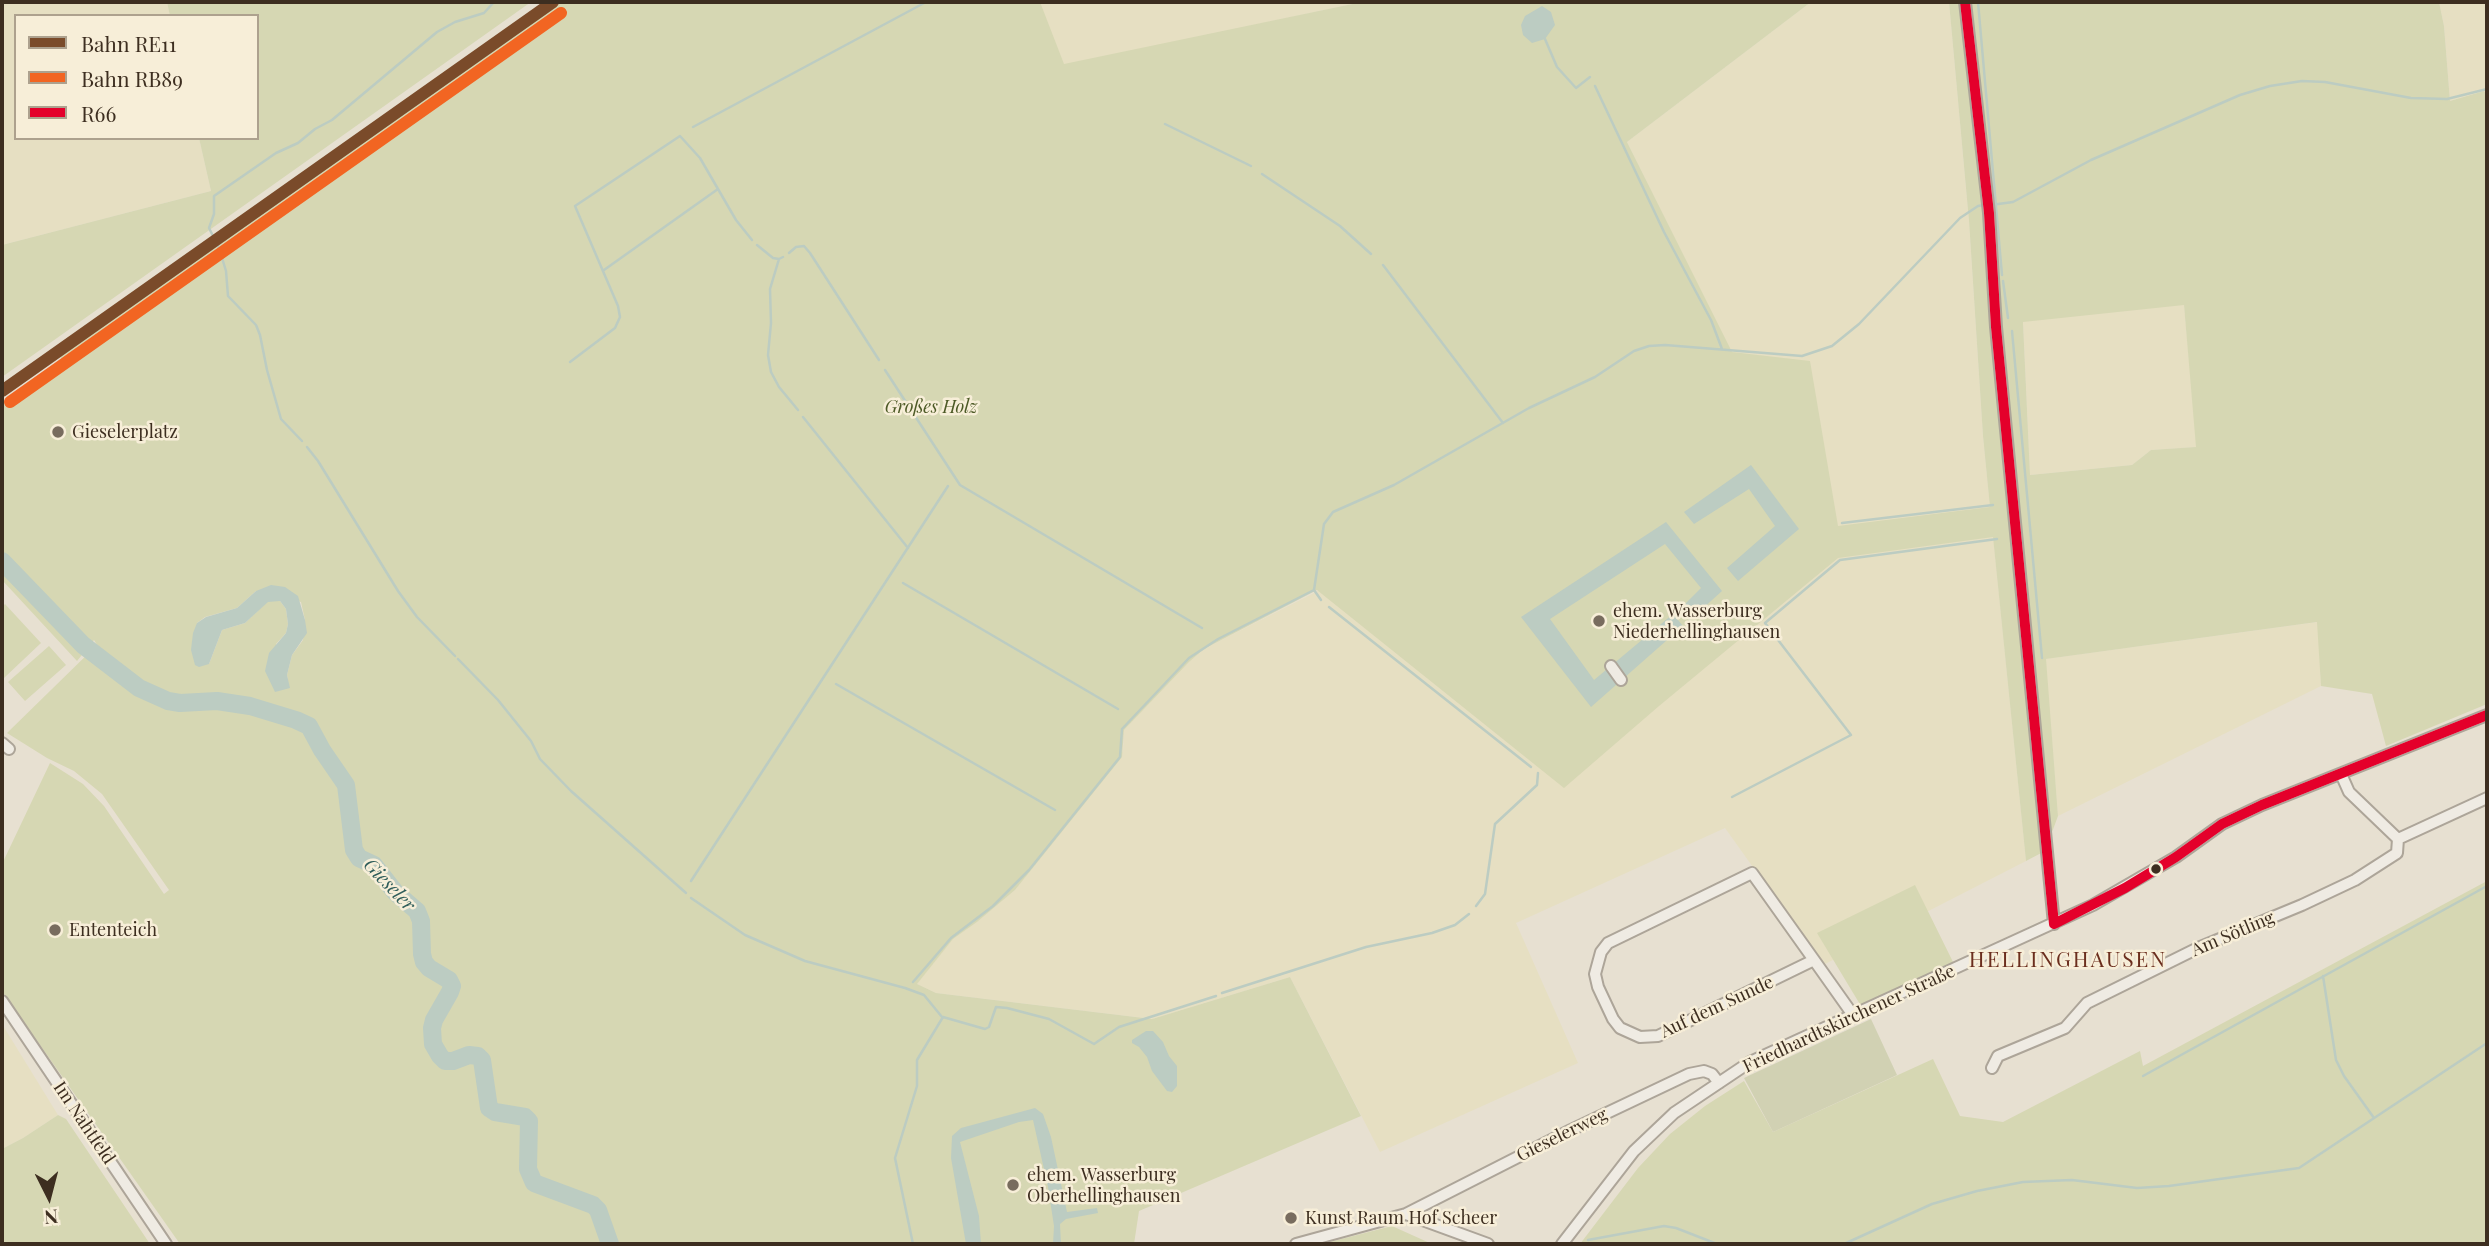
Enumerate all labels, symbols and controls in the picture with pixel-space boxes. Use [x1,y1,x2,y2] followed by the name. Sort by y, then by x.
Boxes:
[14,14,259,140] legend
[81,29,177,57] text: Bahn RE11
[81,64,183,92] text: Bahn RB89
[81,99,116,127] text: R66
[885,396,977,418] park label: Großes Holz
[72,421,178,443] place label: Gieselerplatz
[50,424,66,440] marker: Gieselerplatz
[1613,600,1780,642] place label: ehem. Wasserburg Niederhellinghausen
[1591,613,1607,629] marker: ehem. Wasserburg Niederhellinghausen
[359,854,419,916] water label: Gieseler
[2149,862,2163,876] unlabelled marker
[2188,907,2278,961] street label: Am Sötling
[69,919,157,941] place label: Ententeich
[47,922,63,938] marker: Ententeich
[1970,947,2166,973] district label: HELLINGHAUSEN
[1740,960,1958,1078] street label: Friedhardtskirchener Straße
[1657,971,1777,1043] street label: Auf dem Sunde
[48,1078,120,1168] street label: Im Nahtfeld
[1513,1104,1611,1166] street label: Gieselerweg
[14,1162,84,1232] north arrow
[1027,1164,1180,1206] place label: ehem. Wasserburg Oberhellinghausen
[1005,1177,1021,1193] marker: ehem. Wasserburg Oberhellinghausen
[43,1204,59,1232] text: N
[1305,1207,1497,1229] place label: Kunst Raum Hof Scheer
[1283,1210,1299,1226] marker: Kunst Raum Hof Scheer

